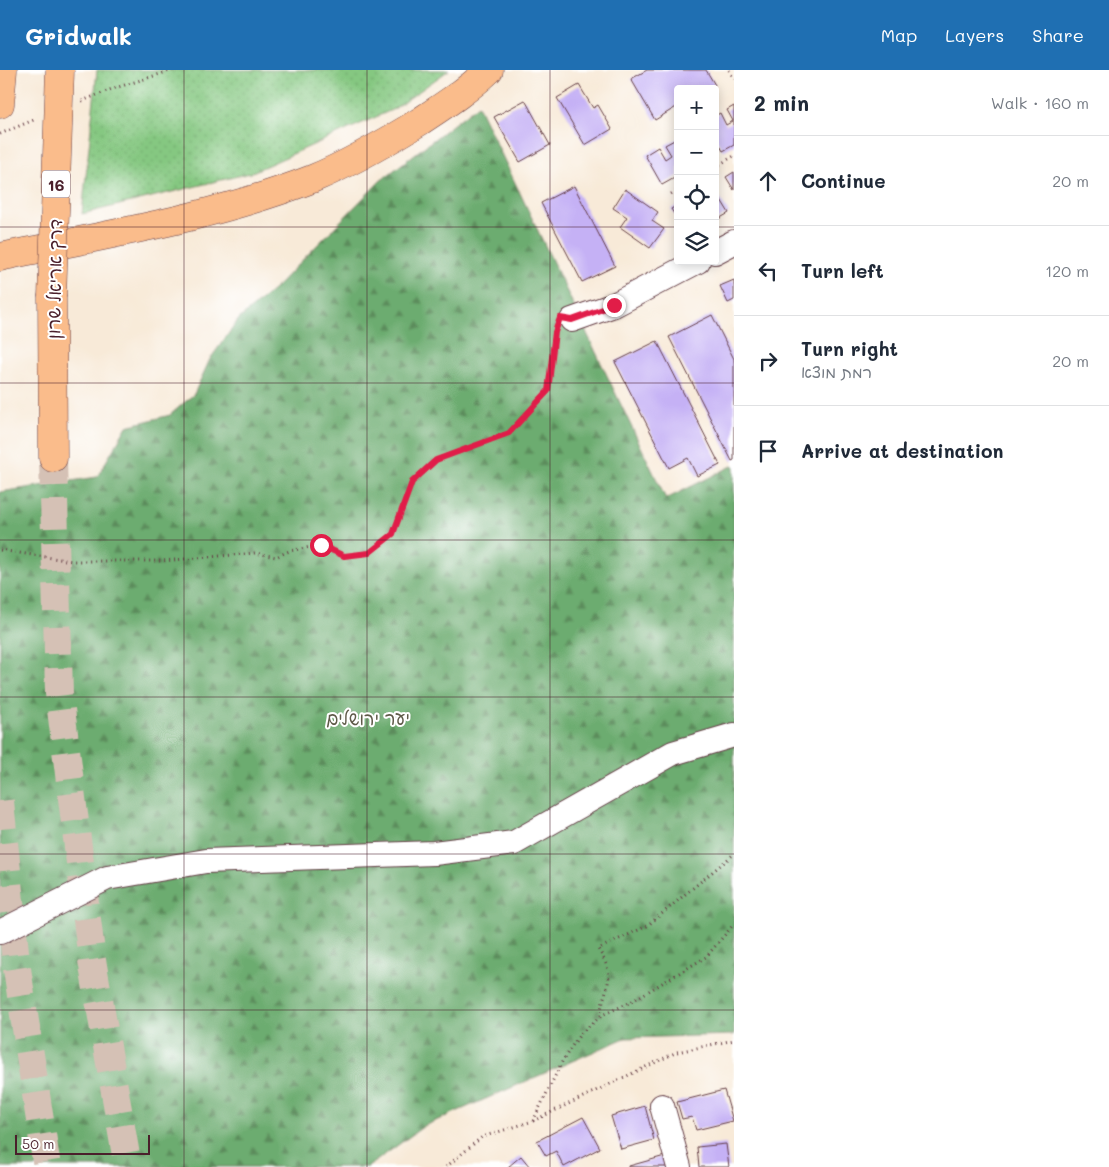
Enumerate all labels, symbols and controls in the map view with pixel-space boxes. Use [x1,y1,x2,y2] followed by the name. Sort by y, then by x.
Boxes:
[25,20,132,51] text: Gridwalk
[881,23,917,47] text: Map
[945,23,1004,47] text: Layers
[1032,23,1084,47] text: Share
[674,85,719,265] map controls
[674,85,719,130] button: +
[754,89,809,116] text: 2 min
[991,92,1089,113] text: Walk · 160 m
[674,130,719,175] button: −
[754,167,782,195] icon: ahead
[801,168,886,193] text: Continue
[42,170,70,198] road number: 16
[1052,170,1089,191] text: 20 m
[674,175,719,220] button: locate
[41,219,67,339] street label: דרך אריאל שרון
[674,220,719,265] button: layers
[754,257,782,285] icon: left
[801,258,884,283] text: Turn left
[1045,260,1089,281] text: 120 m
[603,294,626,317] route end
[801,336,898,361] text: Turn right
[754,347,782,375] icon: right
[1052,350,1089,371] text: 20 m
[801,361,872,382] text: רמת מוצא
[754,437,782,465] icon: arrive
[801,438,1004,463] text: Arrive at destination
[310,534,333,557] route start
[326,706,410,730] park label: יער ירושלים
[15,1132,150,1155] scale bar
[22,1134,54,1153] text: 50 m

